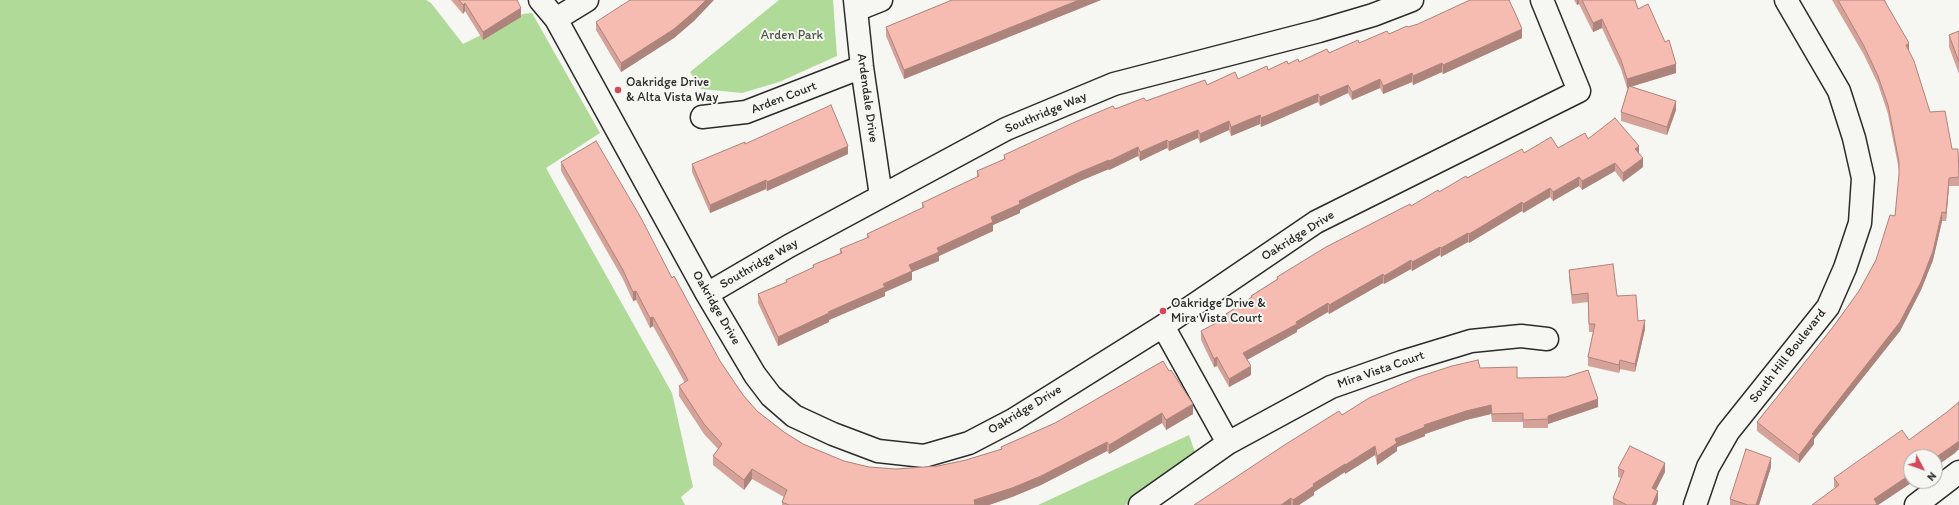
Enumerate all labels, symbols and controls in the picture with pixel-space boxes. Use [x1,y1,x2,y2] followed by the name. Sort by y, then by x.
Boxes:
[761,28,823,44] park label: Arden Park
[853,52,881,144] street label: Ardendale Drive
[626,75,718,106] place label: Oakridge Drive & Alta Vista Way
[749,78,819,118] street label: Arden Court
[613,85,623,95] marker: Oakridge Drive & Alta Vista Way
[1003,89,1089,137] street label: Southridge Way
[1259,207,1337,265] street label: Oakridge Drive
[717,235,801,293] street label: Southridge Way
[688,268,744,348] street label: Oakridge Drive
[1171,296,1266,327] place label: Oakridge Drive & Mira Vista Court
[1158,306,1168,316] marker: Oakridge Drive & Mira Vista Court
[1746,306,1830,406] street label: South Hill Boulevard
[1335,348,1427,392] street label: Mira Vista Court
[985,382,1065,438] street label: Oakridge Drive
[1903,449,1943,489] north arrow
[1924,469,1939,484] text: N

